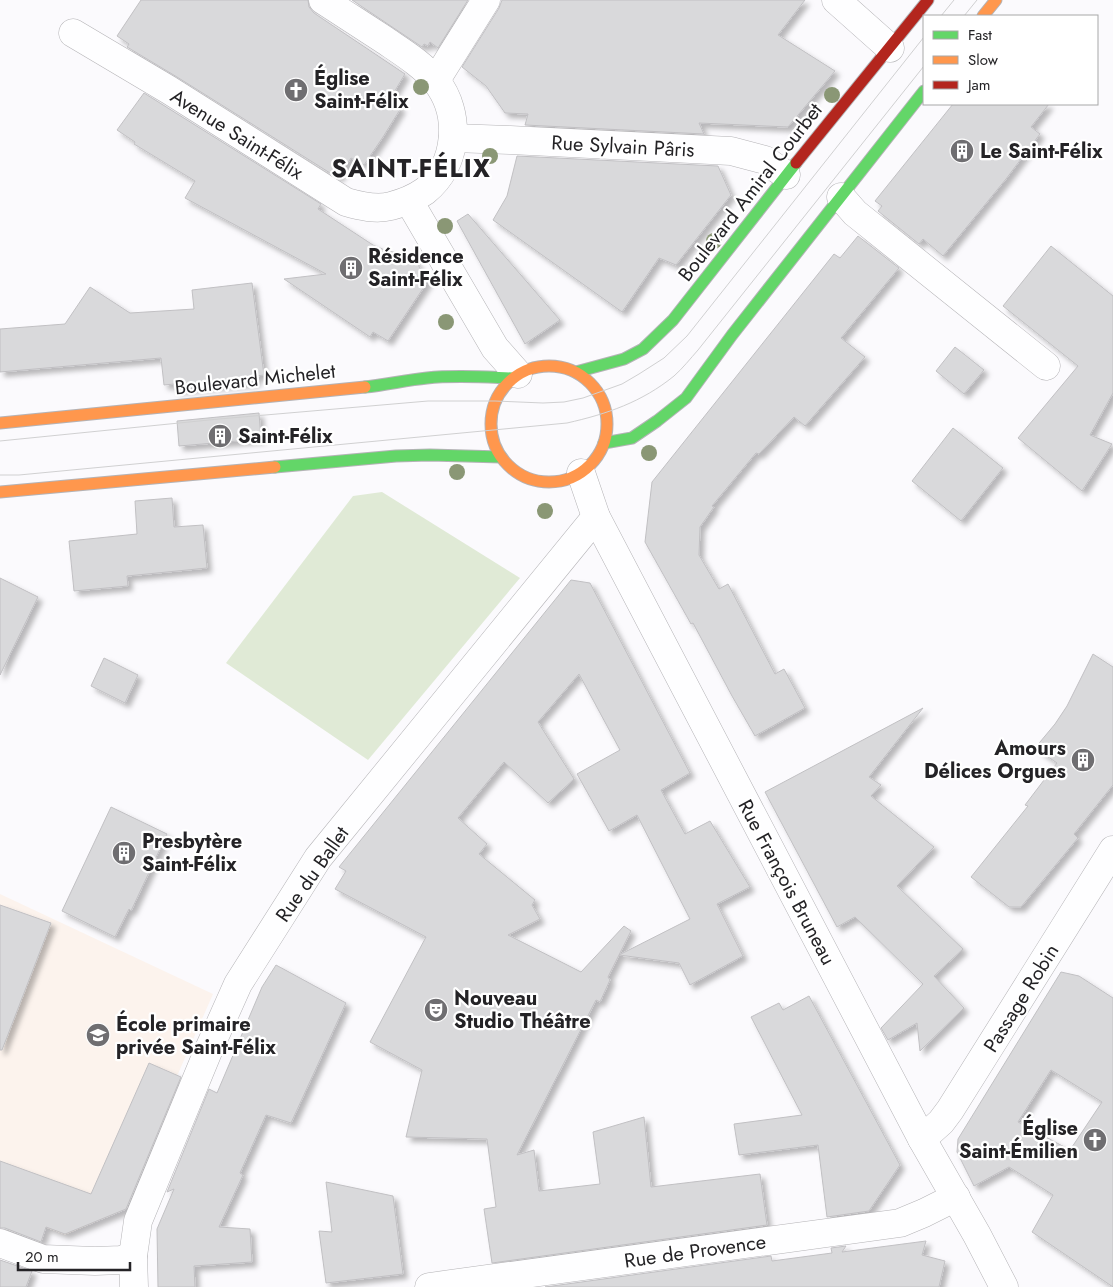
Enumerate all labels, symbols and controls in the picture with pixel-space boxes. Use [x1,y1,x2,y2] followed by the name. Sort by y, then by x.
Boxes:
[923,15,1098,105] legend
[968,24,992,46] text: Fast
[968,49,999,71] text: Slow
[314,63,409,116] place label: Église Saint-Félix
[966,74,991,96] text: Jam
[283,77,309,103] church icon: Église Saint-Félix
[165,82,309,187] street label: Avenue Saint-Félix
[671,97,829,288] street label: Boulevard Amiral Courbet
[551,128,695,165] street label: Rue Sylvain Pâris
[980,137,1103,166] place label: Le Saint-Félix
[949,138,975,164] building icon: Le Saint-Félix
[331,150,491,186] district label: SAINT-FÉLIX
[368,242,464,294] place label: Résidence Saint-Félix
[338,255,364,281] building icon: Résidence Saint-Félix
[173,357,337,402] street label: Boulevard Michelet
[238,422,333,451] place label: Saint-Félix
[207,423,233,449] building icon: Saint-Félix
[924,734,1066,786] place label: Amours Délices Orgues
[1070,747,1096,773] building icon: Amours Délices Orgues
[731,794,842,970] street label: Rue François Bruneau
[269,820,356,928] street label: Rue du Ballet
[142,827,242,879] place label: Presbytère Saint-Félix
[111,840,137,866] building icon: Presbytère Saint-Félix
[977,939,1066,1058] street label: Passage Robin
[454,984,591,1036] place label: Nouveau Studio Théâtre
[423,997,449,1023] theatre icon: Nouveau Studio Théâtre
[116,1009,276,1062] place label: École primaire privée Saint-Félix
[85,1022,111,1048] school or university icon: École primaire privée Saint-Félix
[959,1113,1078,1166] place label: Église Saint-Émilien
[1082,1127,1108,1153] church icon: Église Saint-Émilien
[622,1227,768,1276] street label: Rue de Provence
[18,1240,130,1272] scale bar
[25,1246,59,1268] text: 20 m

